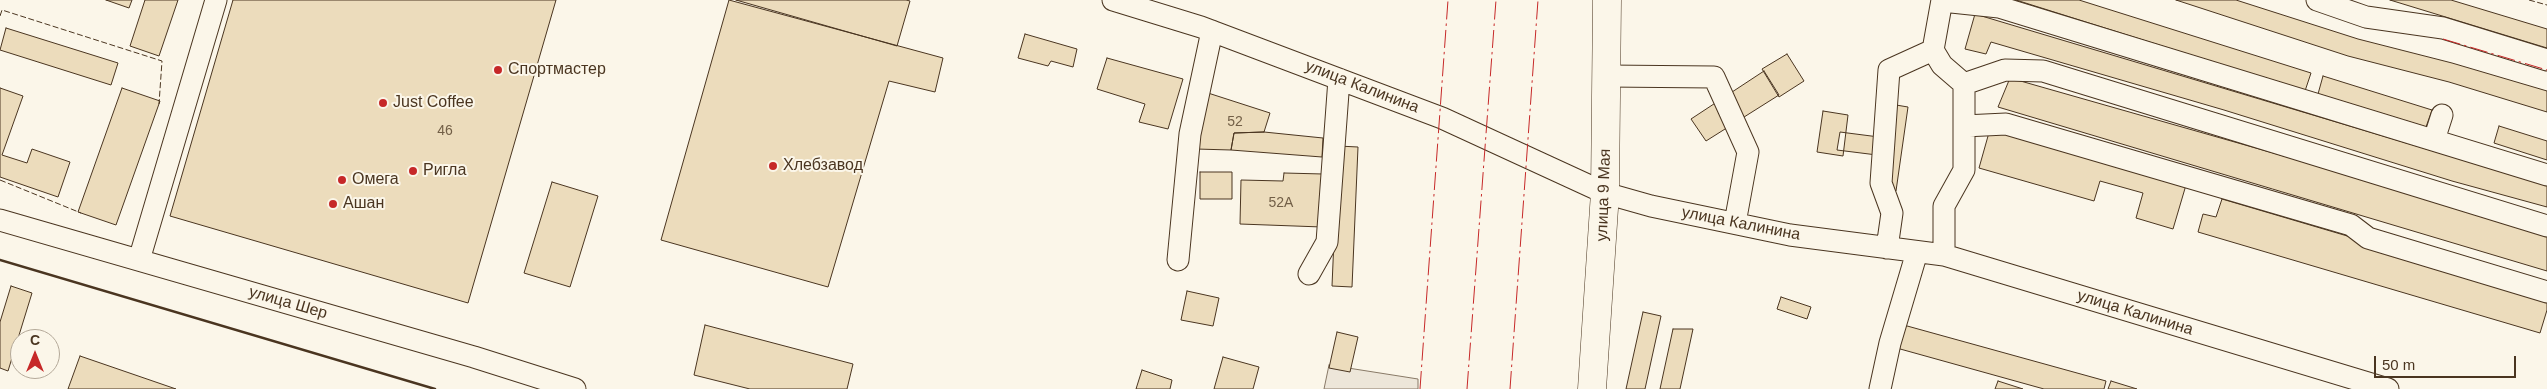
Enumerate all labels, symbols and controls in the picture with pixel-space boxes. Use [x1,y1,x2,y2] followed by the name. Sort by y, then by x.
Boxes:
[1302,56,1422,118] street label: улица Калинина
[508,60,606,80] place label: Спортмастер
[492,64,504,76] marker: Спортмастер
[393,93,474,113] place label: Just Coffee
[377,97,389,109] marker: Just Coffee
[1227,114,1243,130] house number: 52
[437,123,453,139] house number: 46
[1593,148,1615,242] street label: улица 9 Мая
[783,156,863,176] place label: Хлебзавод
[767,160,779,172] marker: Хлебзавод
[423,161,466,181] place label: Ригла
[407,165,419,177] marker: Ригла
[352,170,399,190] place label: Омега
[336,174,348,186] marker: Омега
[343,194,384,214] place label: Ашан
[1269,195,1293,211] house number: 52А
[327,198,339,210] marker: Ашан
[1680,203,1802,245] street label: улица Калинина
[246,283,330,323] street label: улица Шер
[2075,286,2195,340] street label: улица Калинина
[10,329,60,379] north arrow
[30,332,40,348] text: С
[2377,346,2520,378] scale bar
[2382,356,2415,373] text: 50 m

